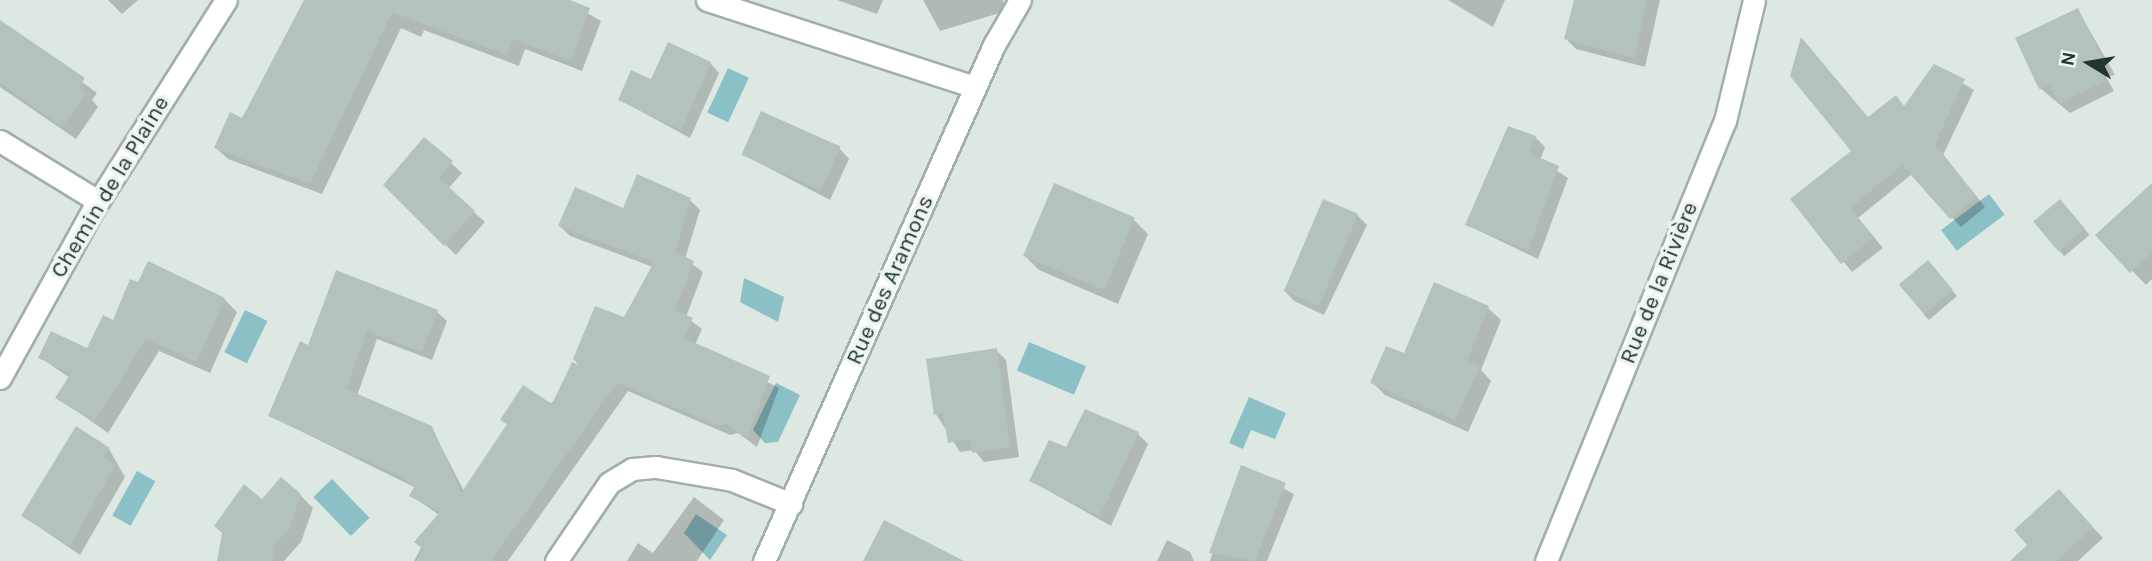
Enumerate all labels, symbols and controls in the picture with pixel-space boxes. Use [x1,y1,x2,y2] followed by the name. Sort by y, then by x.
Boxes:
[2054,28,2124,98] north arrow
[2056,50,2080,68] text: N
[45,91,175,283] street label: Chemin de la Plaine
[840,191,940,369] street label: Rue des Aramons
[1614,198,1704,368] street label: Rue de la Rivière

